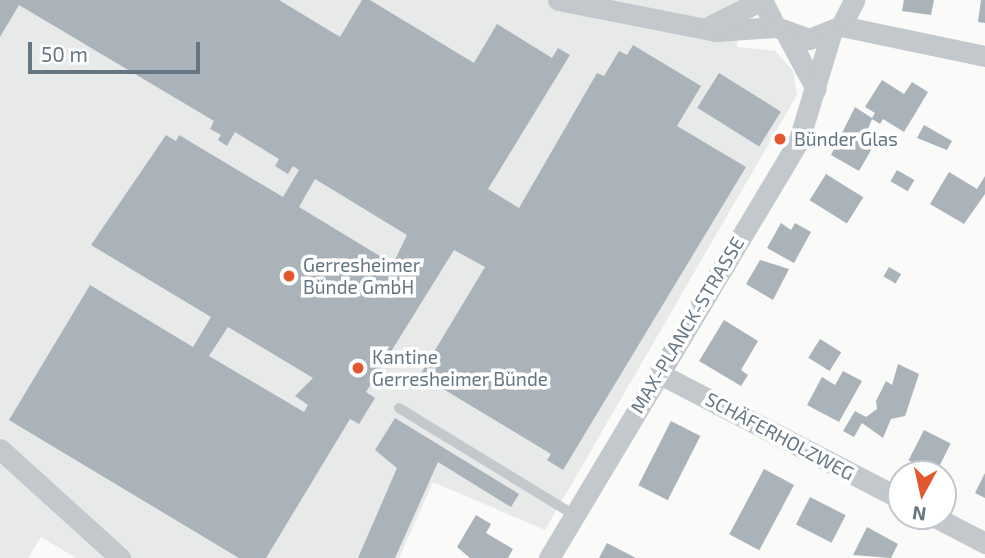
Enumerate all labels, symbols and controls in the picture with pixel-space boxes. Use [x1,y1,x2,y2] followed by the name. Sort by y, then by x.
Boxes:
[32,28,203,72] scale bar
[41,41,88,66] text: 50 m
[794,128,898,150] place label: Bünder Glas
[772,131,788,147] marker: Bünder Glas
[625,233,749,417] street label: MAX-PLANCK-STRASSE
[303,254,420,298] place label: Gerresheimer Bünde GmbH
[281,268,297,284] marker: Gerresheimer Bünde GmbH
[372,346,548,390] place label: Kantine Gerresheimer Bünde
[350,360,366,376] marker: Kantine Gerresheimer Bünde
[702,387,858,485] street label: SCHÄFERHOLZWEG
[887,460,957,530] north arrow
[911,502,928,527] text: N

